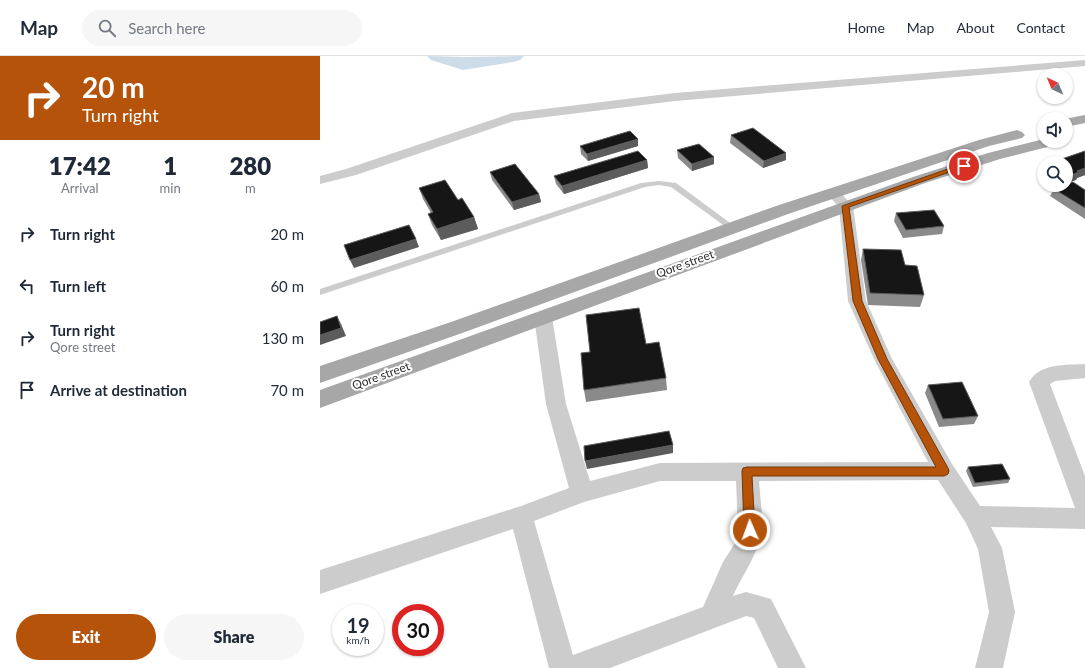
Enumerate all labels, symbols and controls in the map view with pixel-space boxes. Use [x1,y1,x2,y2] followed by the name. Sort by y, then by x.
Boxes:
[82,10,362,46] search box
[20,16,58,39] text: Map
[96,17,118,39] icon: search
[128,19,206,37] text: Search here
[847,19,885,36] text: Home
[907,19,934,36] text: Map
[956,19,994,36] text: About
[1016,19,1065,36] text: Contact
[1037,68,1073,104] north arrow
[1037,68,1073,192] map controls
[82,70,145,104] text: 20 m
[16,72,68,124] icon: right
[82,104,159,126] text: Turn right
[1037,112,1073,148] button: sound
[947,149,981,183] pin
[49,151,111,180] text: 17:42
[163,151,177,180] text: 1
[229,151,271,180] text: 280
[953,155,975,177] icon: arrive
[1037,156,1073,192] button: search
[61,180,99,196] text: Arrival
[160,180,181,196] text: min
[245,180,256,196] text: m
[16,223,38,245] icon: right
[50,225,115,243] text: Turn right
[270,225,304,243] text: 20 m
[654,246,716,281] street label: Qore street
[16,275,38,297] icon: left
[50,277,106,295] text: Turn left
[270,277,304,295] text: 60 m
[50,321,115,339] text: Turn right
[16,327,38,349] icon: right
[262,329,304,347] text: 130 m
[50,339,115,355] text: Qore street
[350,358,412,393] street label: Qore street
[16,379,38,401] icon: arrive
[50,381,187,399] text: Arrive at destination
[270,381,304,399] text: 70 m
[729,509,771,551] position arrow
[392,604,444,656] speed limit sign: 30
[346,613,370,637] text: 19
[16,614,156,660] button: Exit
[164,614,304,660] button: Share
[346,634,370,646] text: km/h

